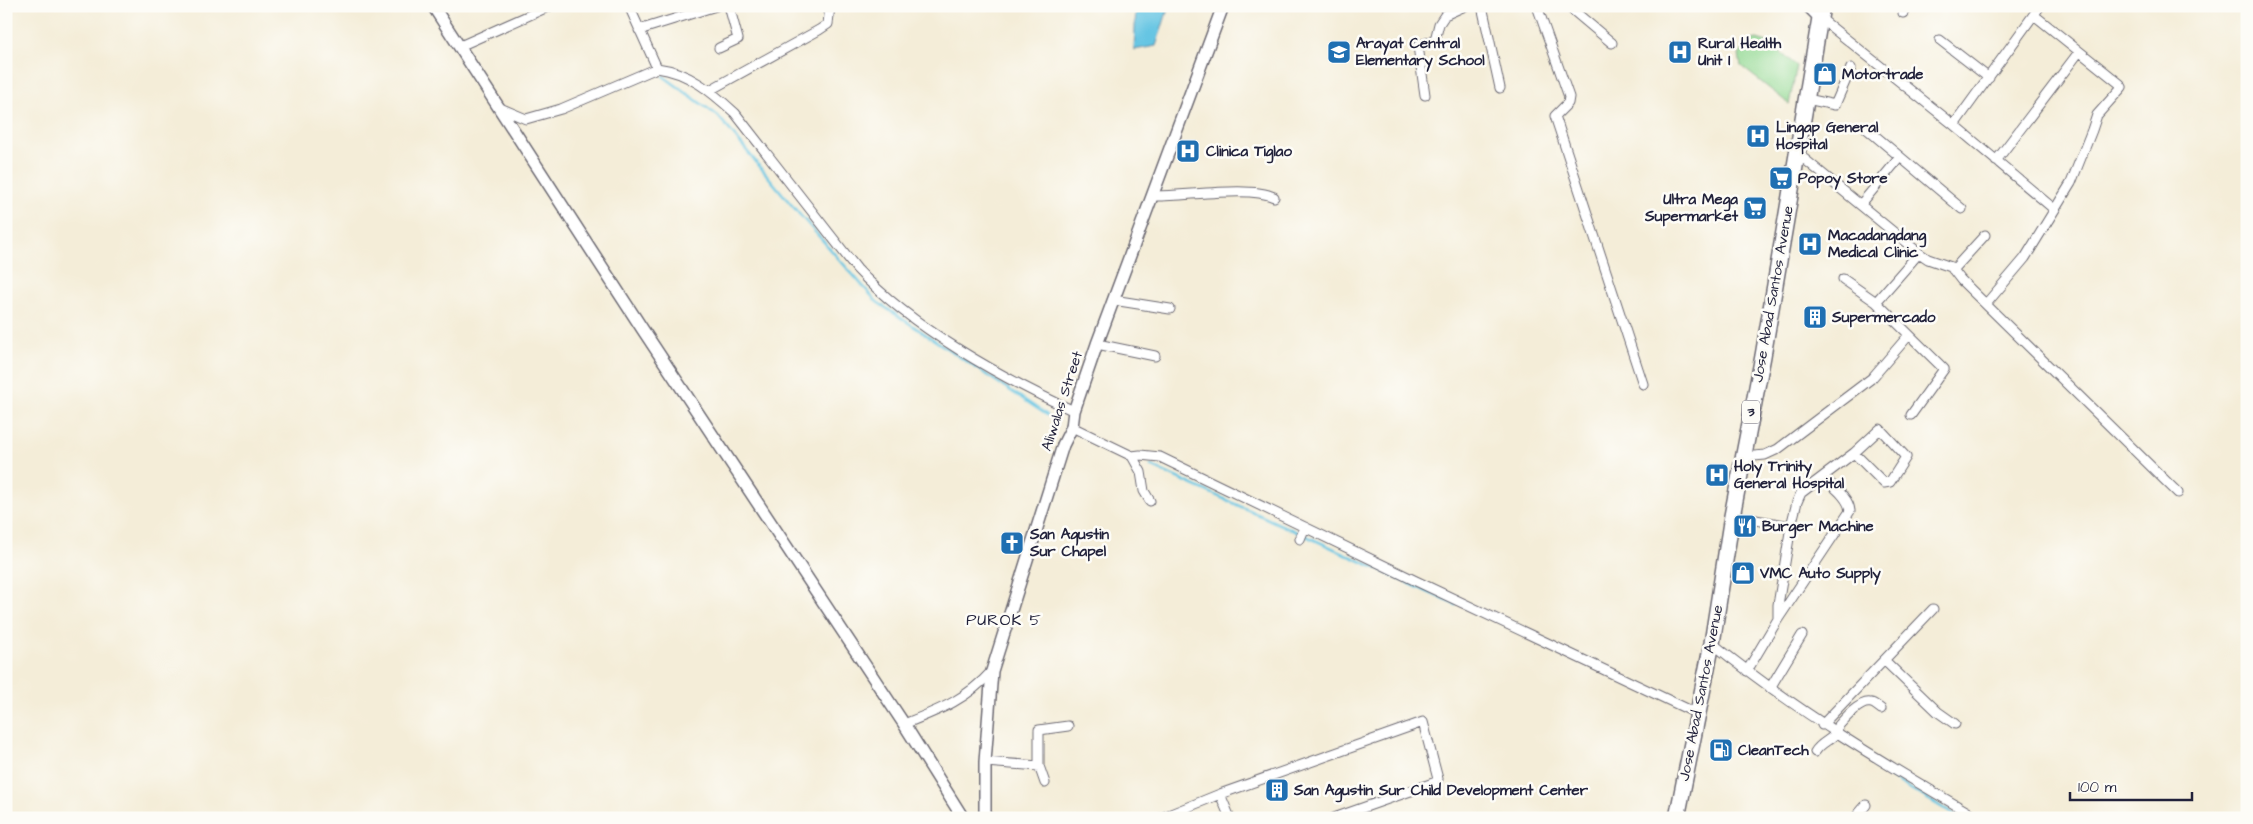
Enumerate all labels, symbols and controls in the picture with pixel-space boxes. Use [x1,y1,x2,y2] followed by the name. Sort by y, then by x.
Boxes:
[1356,33,1485,72] place label: Arayat Central Elementary School
[1698,33,1782,71] place label: Rural Health Unit I
[1326,39,1352,65] school or university icon: Arayat Central Elementary School
[1667,39,1693,65] hospital icon: Rural Health Unit I
[1812,61,1838,87] shop icon: Motortrade
[1842,64,1923,85] place label: Motortrade
[1776,117,1879,155] place label: Lingap General Hospital
[1745,123,1771,149] hospital icon: Lingap General Hospital
[1175,138,1201,164] hospital icon: Clinica Tiglao
[1206,141,1292,164] place label: Clinica Tiglao
[1768,165,1794,191] supermarket icon: Popoy Store
[1798,168,1888,190] place label: Popoy Store
[1644,189,1739,227] place label: Ultra Mega Supermarket
[1742,195,1768,221] supermarket icon: Ultra Mega Supermarket
[1747,204,1799,384] street label: Jose Abad Santos Avenue
[1828,225,1927,263] place label: Macadangdang Medical Clinic
[1797,231,1823,257] hospital icon: Macadangdang Medical Clinic
[1802,304,1828,330] building icon: Supermercado
[1831,307,1936,328] place label: Supermercado
[1036,348,1088,454] street label: Aliwalas Street
[1742,401,1760,424] road number: 3
[1734,456,1845,494] place label: Holy Trinity General Hospital
[1704,462,1730,488] hospital icon: Holy Trinity General Hospital
[1732,513,1758,539] restaurant icon: Burger Machine
[1762,516,1874,539] place label: Burger Machine
[1029,524,1110,562] place label: San Agustin Sur Chapel
[999,530,1025,556] church icon: San Agustin Sur Chapel
[1730,560,1756,586] shop icon: VMC Auto Supply
[1759,563,1881,585] place label: VMC Auto Supply
[1674,603,1728,783] street label: Jose Abad Santos Avenue
[966,609,1042,631] district label: PUROK 5
[1708,737,1734,763] fuel station icon: CleanTech
[1738,740,1809,761] place label: CleanTech
[2070,769,2193,801] scale bar
[1264,777,1290,803] building icon: San Agustin Sur Child Development Center
[2078,777,2117,798] text: 100 m
[1293,780,1589,803] place label: San Agustin Sur Child Development Center

